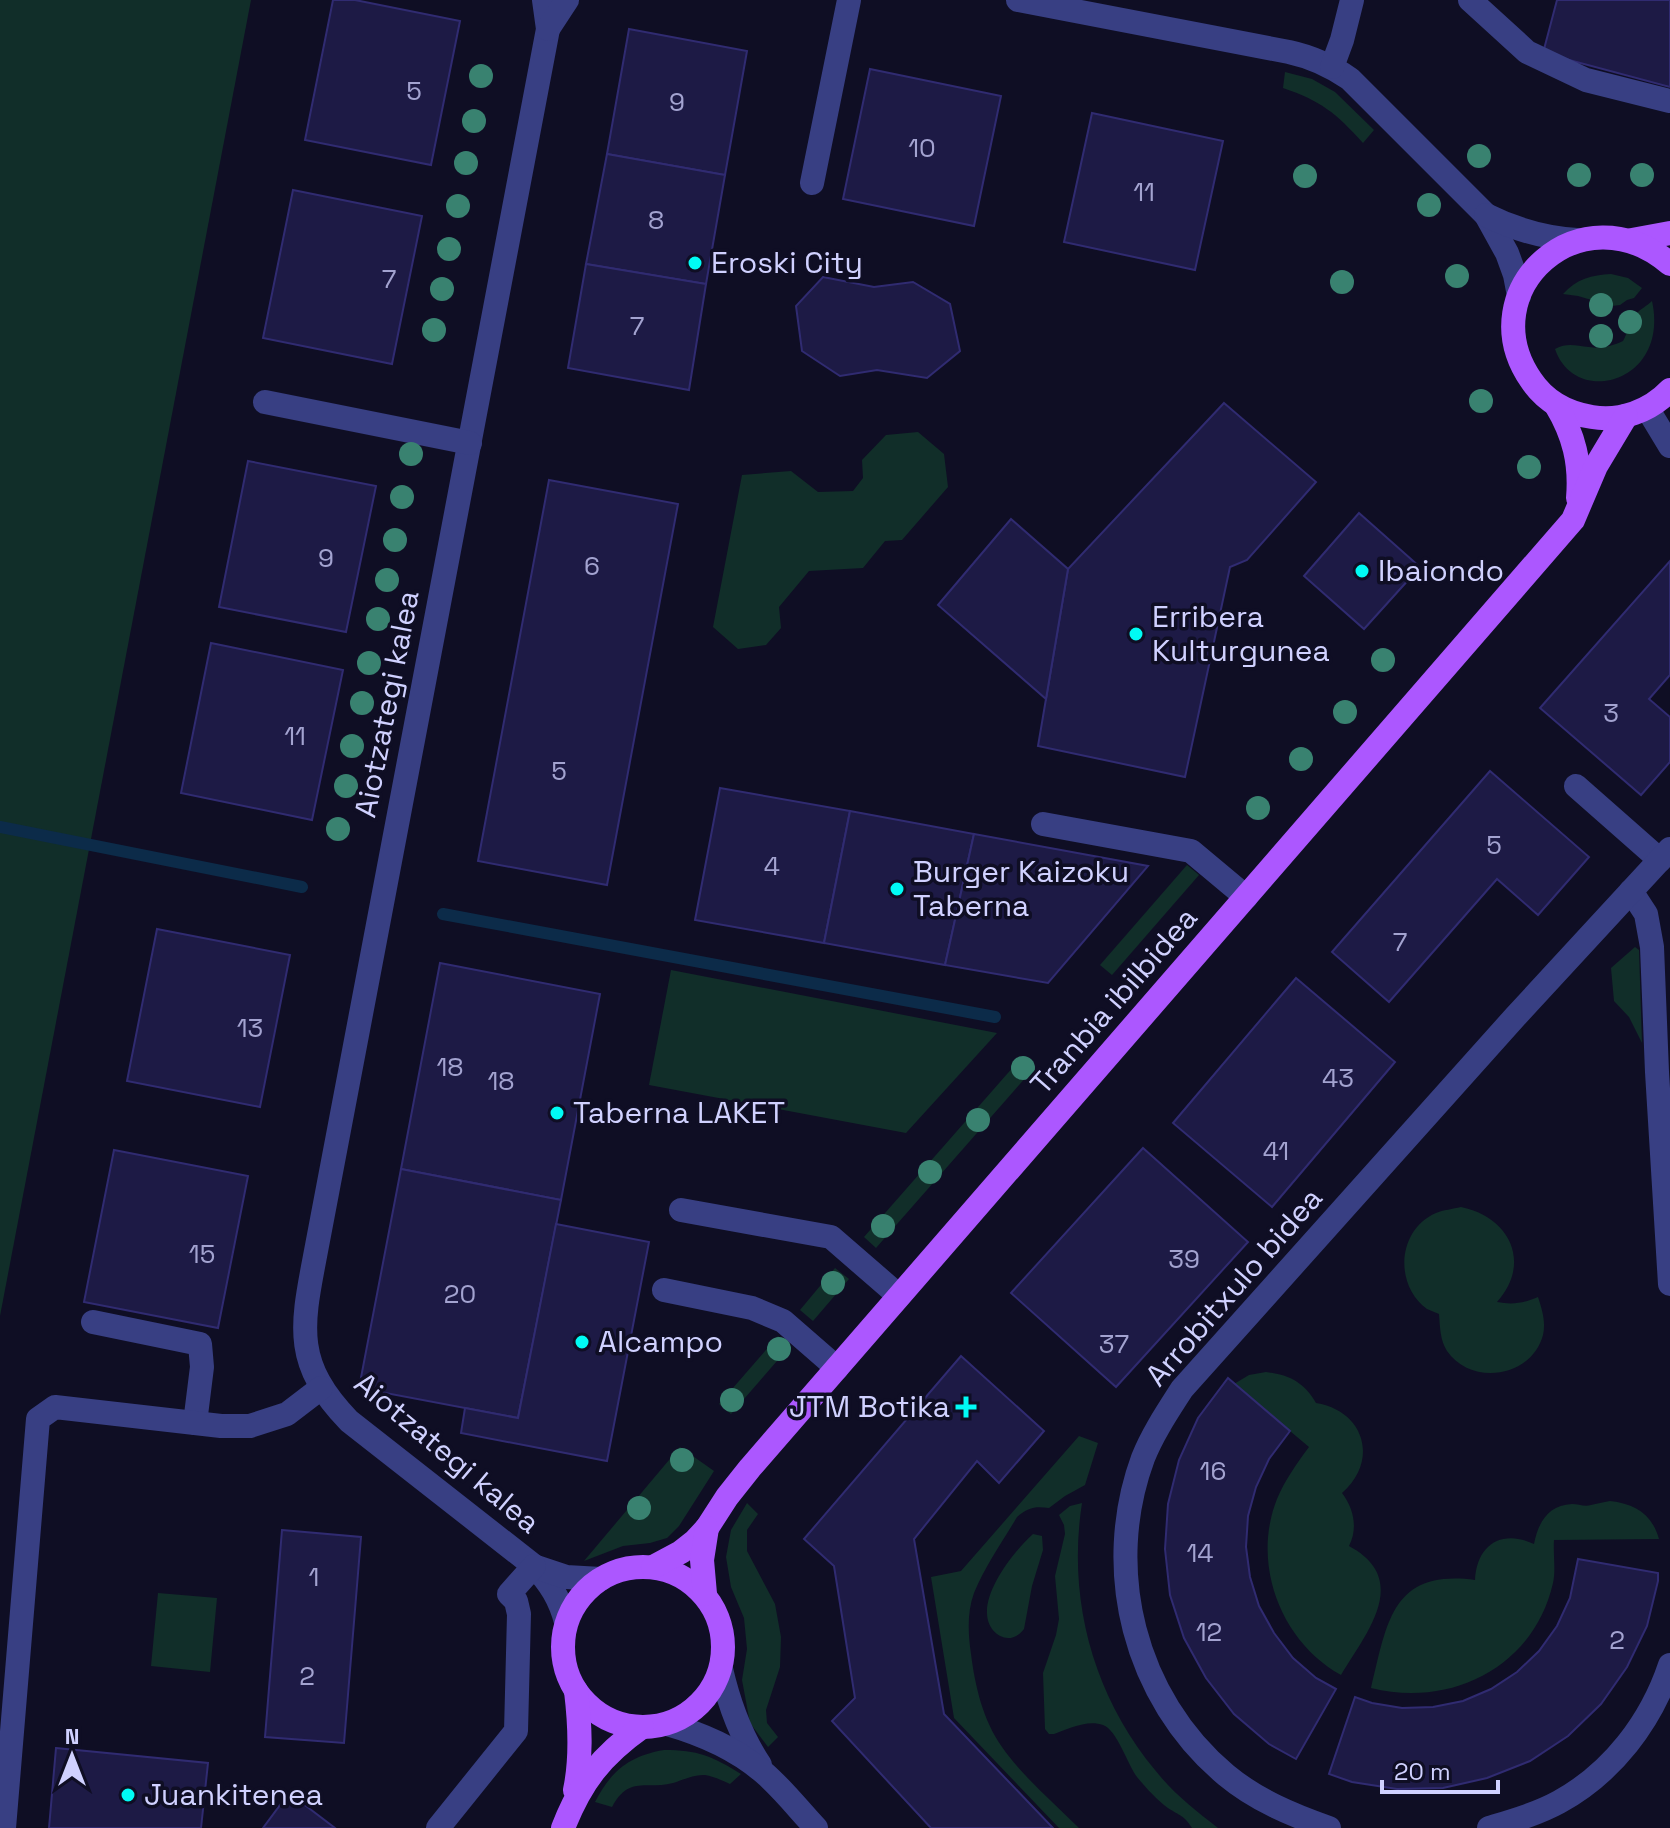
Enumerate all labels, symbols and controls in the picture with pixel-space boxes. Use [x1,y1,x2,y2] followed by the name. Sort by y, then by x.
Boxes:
[406,74,422,108] house number: 5
[669,85,685,119] house number: 9
[908,131,936,165] house number: 10
[1133,175,1155,209] house number: 11
[648,203,664,237] house number: 8
[711,243,863,282] place label: Eroski City
[686,254,704,272] marker: Eroski City
[382,262,396,296] house number: 7
[630,309,644,343] house number: 7
[318,541,334,575] house number: 9
[584,549,600,583] house number: 6
[1378,551,1504,590] place label: Ibaiondo
[1353,562,1371,580] marker: Ibaiondo
[345,587,428,821] street label: Aiotzategi kalea
[1152,597,1330,670] place label: Erribera Kulturgunea
[1127,625,1145,643] marker: Erribera Kulturgunea
[1603,696,1619,730] house number: 3
[284,719,306,753] house number: 11
[551,754,567,788] house number: 5
[1486,828,1502,862] house number: 5
[764,849,780,883] house number: 4
[913,852,1129,925] place label: Burger Kaizoku Taberna
[888,880,906,898] marker: Burger Kaizoku Taberna
[1022,899,1206,1102] street label: Tranbia ibilbidea
[1393,925,1407,959] house number: 7
[237,1011,263,1045] house number: 13
[436,1050,464,1084] house number: 18
[1322,1061,1354,1095] house number: 43
[487,1064,515,1098] house number: 18
[573,1093,785,1132] place label: Taberna LAKET
[548,1104,566,1122] marker: Taberna LAKET
[1263,1134,1289,1168] house number: 41
[1137,1179,1331,1394] street label: Arrobitxulo bidea
[189,1237,215,1271] house number: 15
[1168,1242,1200,1276] house number: 39
[444,1277,476,1311] house number: 20
[598,1322,723,1361] place label: Alcampo
[1099,1327,1129,1361] house number: 37
[573,1333,591,1351] marker: Alcampo
[346,1364,548,1542] street label: Aiotzategi kalea
[789,1387,950,1426] place label: JTM Botika
[957,1398,975,1416] marker: JTM Botika
[1200,1454,1226,1488] house number: 16
[1186,1536,1214,1570] house number: 14
[309,1560,319,1594] house number: 1
[1196,1615,1222,1649] house number: 12
[1609,1623,1625,1657] house number: 2
[299,1659,315,1693] house number: 2
[32,1716,112,1796] north arrow
[65,1722,79,1750] text: N
[1382,1744,1498,1794] scale bar
[1394,1756,1451,1787] text: 20 m
[144,1775,323,1814] place label: Juankitenea
[119,1786,137,1804] marker: Juankitenea

